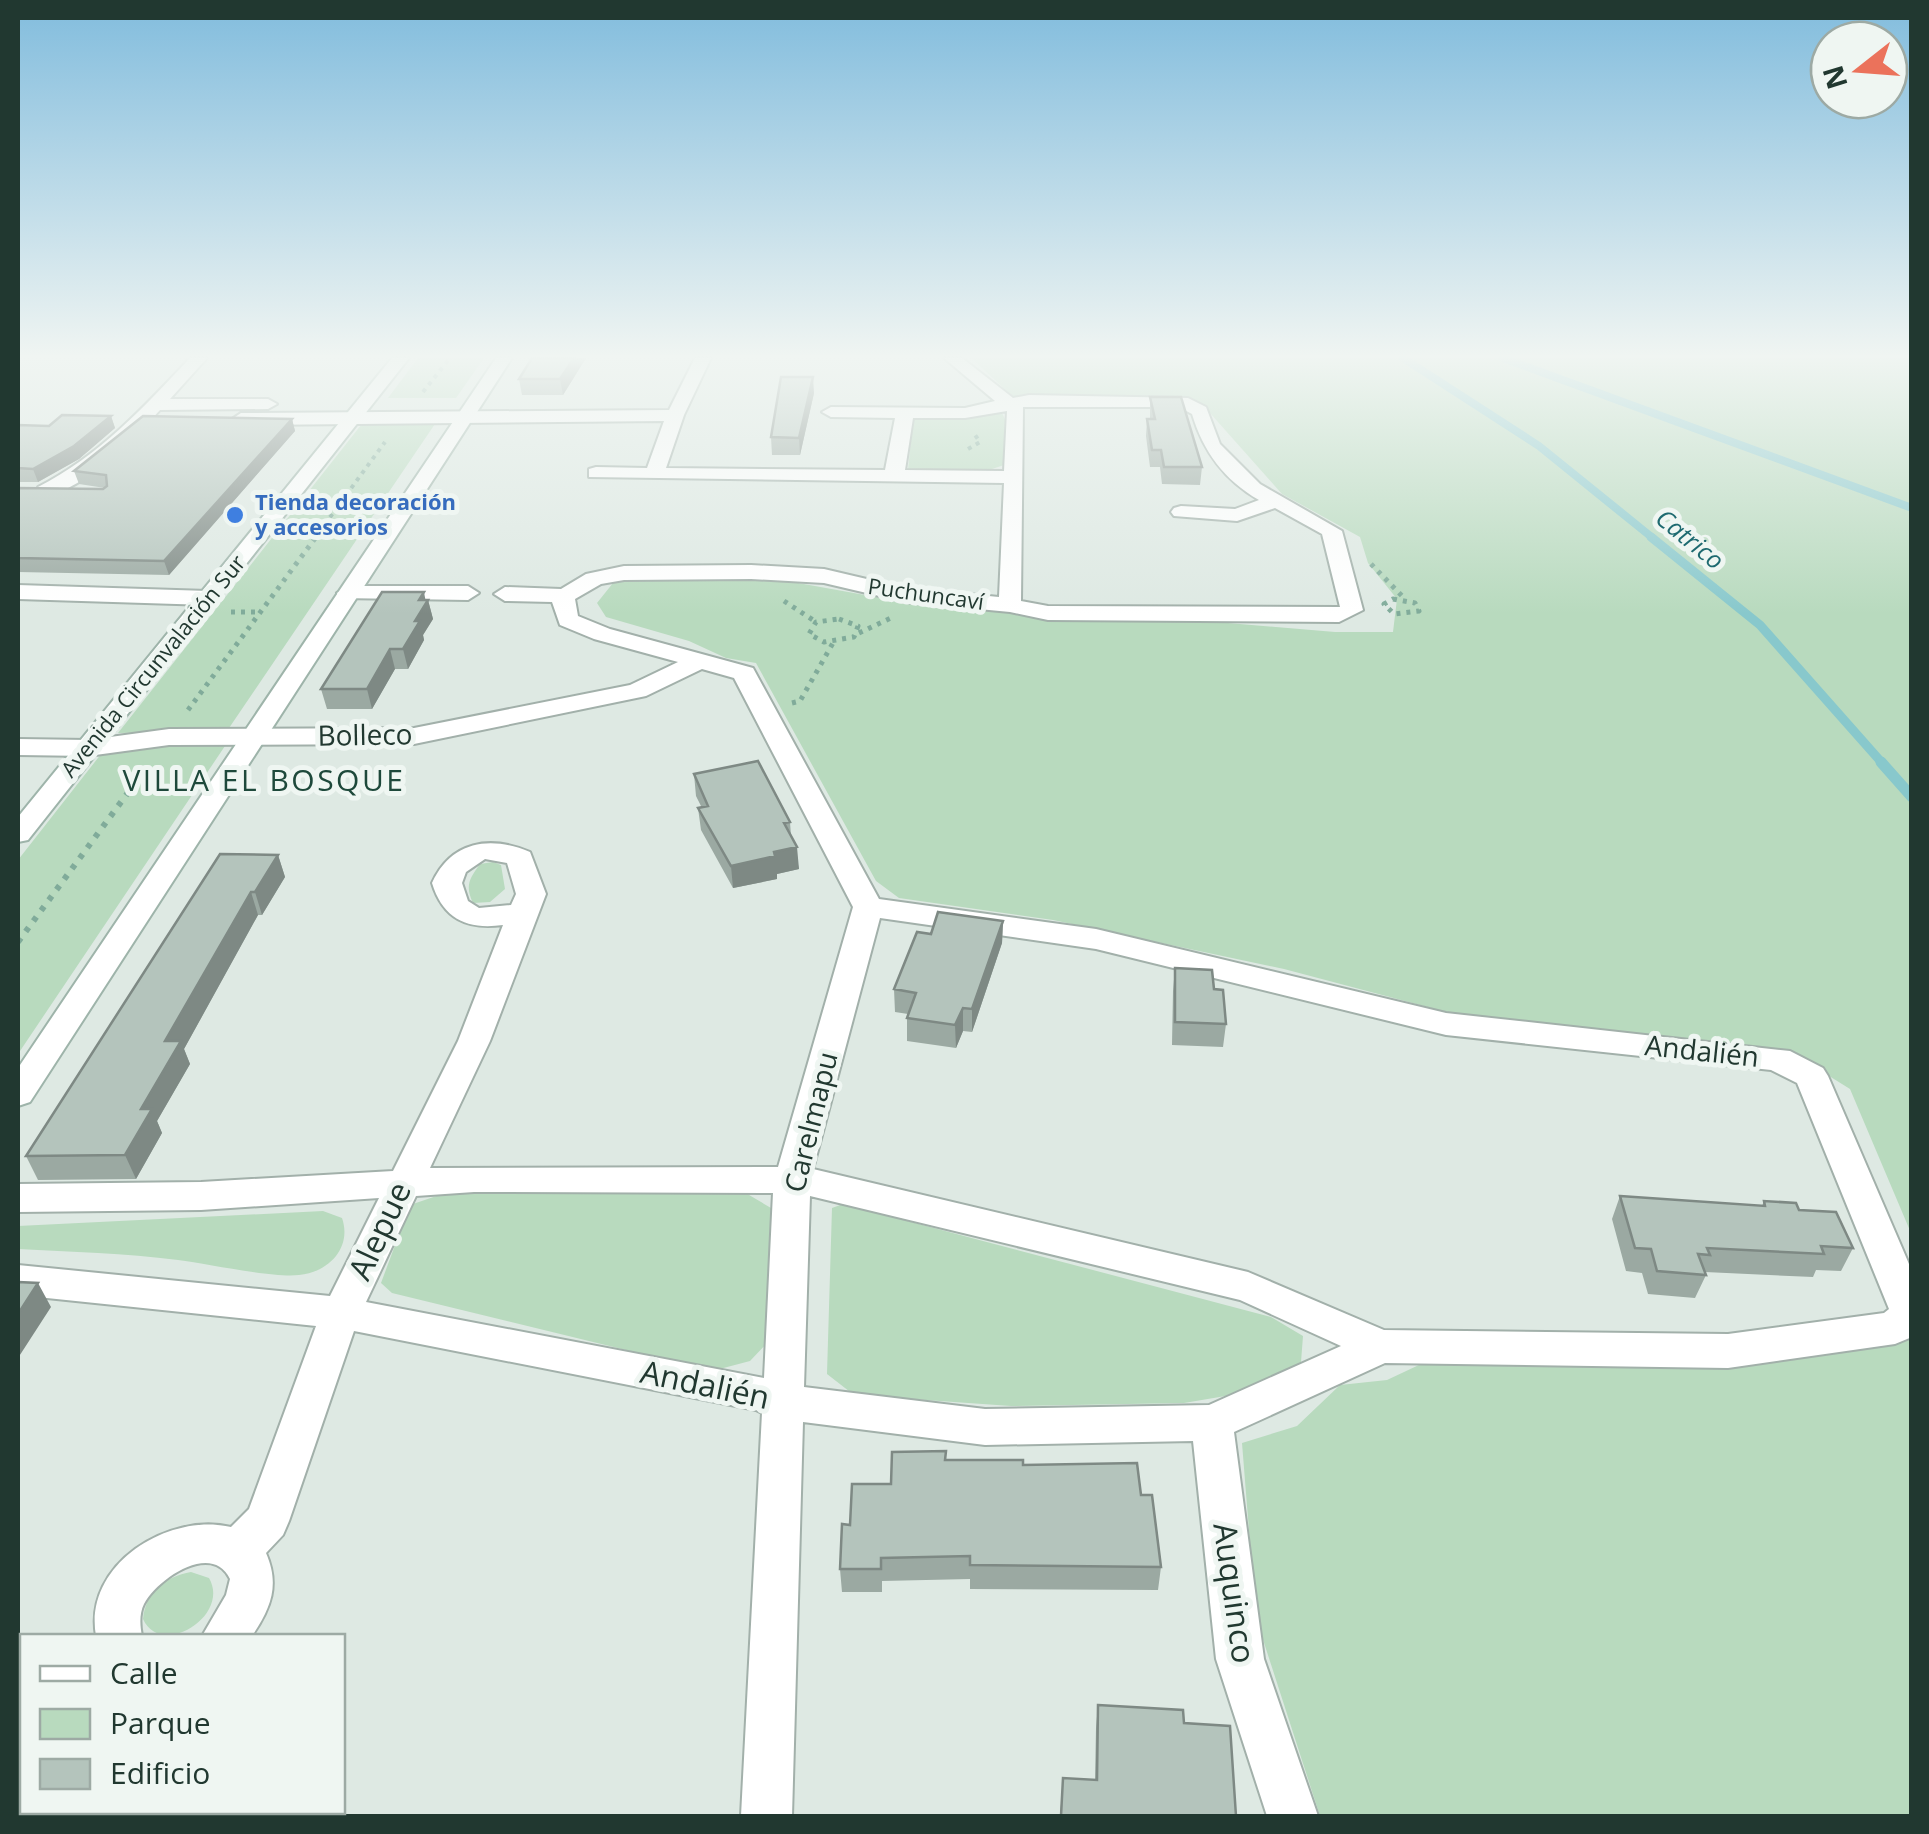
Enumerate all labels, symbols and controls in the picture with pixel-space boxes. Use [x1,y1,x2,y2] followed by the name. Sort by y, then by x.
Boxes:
[1809,20,1909,120] north arrow
[1813,61,1856,94] text: N
[255,486,456,541] place label: Tienda decoración y accesorios
[1649,500,1732,576] water label: Catrico
[224,504,246,526] marker: Tienda decoración y accesorios
[53,548,251,783] street label: Avenida Circunvalación Sur
[866,570,987,616] street label: Puchuncaví
[317,714,413,754] street label: Bolleco
[122,759,406,800] district label: VILLA EL BOSQUE
[1643,1025,1761,1075] street label: Andalién
[774,1048,846,1196] street label: Carelmapu
[337,1174,420,1286] street label: Alepue
[637,1349,774,1418] street label: Andalién
[1204,1520,1267,1666] street label: Auquinco
[20,1634,345,1814] legend
[110,1652,178,1693] text: Calle
[110,1702,211,1743] text: Parque
[110,1752,210,1793] text: Edificio

